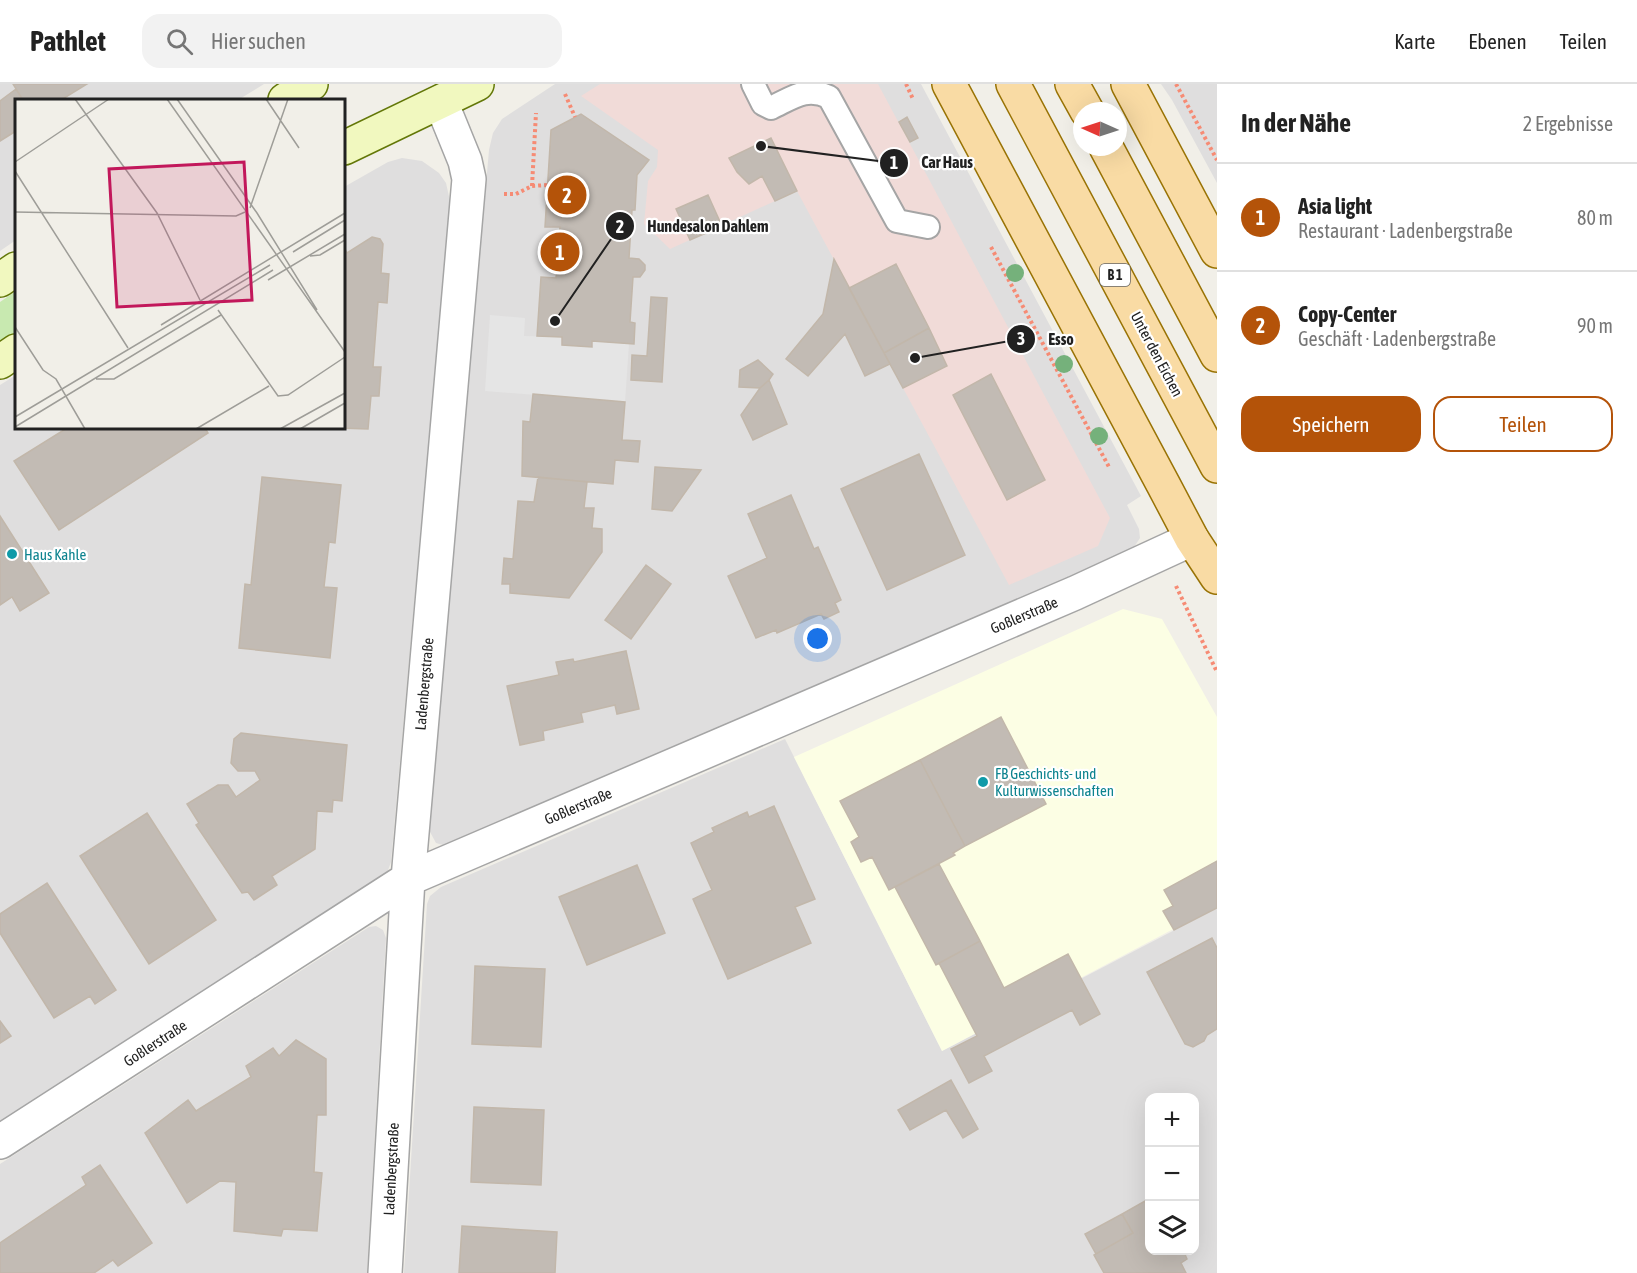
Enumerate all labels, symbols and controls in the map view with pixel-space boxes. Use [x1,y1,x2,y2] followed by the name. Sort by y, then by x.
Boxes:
[142,14,562,68] search box
[30,25,106,57] text: Pathlet
[163,25,196,58] icon: search
[211,28,306,54] text: Hier suchen
[1394,29,1435,53] text: Karte
[1468,29,1527,53] text: Ebenen
[1560,29,1607,53] text: Teilen
[15,99,345,429] inset map
[1073,102,1127,156] north arrow
[1241,108,1351,138] text: In der Nähe
[1523,112,1613,135] text: 2 Ergebnisse
[879,146,985,180] callout: Car Haus
[890,152,898,173] text: 1
[921,153,973,171] text: Car Haus
[548,172,586,218] pin: 2
[1298,193,1372,219] text: Asia light
[1256,206,1265,229] text: 1
[1577,206,1613,229] text: 80 m
[605,209,780,243] callout: Hundesalon Dahlem
[616,216,624,237] text: 2
[647,217,769,235] text: Hundesalon Dahlem
[1298,219,1513,242] text: Restaurant · Ladenbergstraße
[540,230,580,274] pin: 1
[1100,264,1130,286] road number: B 1
[1298,301,1396,327] text: Copy-Center
[1128,309,1186,399] street label: Unter den Eichen
[1256,314,1265,337] text: 2
[1577,314,1613,337] text: 90 m
[1006,322,1086,356] callout: Esso
[1298,327,1496,350] text: Geschäft · Ladenbergstraße
[1017,328,1025,349] text: 3
[1048,330,1074,348] text: Esso
[1241,396,1421,452] button: Speichern
[1433,396,1613,452] button: Teilen
[24,546,86,563] place label: Haus Kahle
[5,547,19,561] marker: Haus Kahle
[988,593,1060,637] street label: Goßlerstraße
[803,624,832,653] your location
[411,637,437,731] street label: Ladenbergstraße
[995,765,1114,799] place label: FB Geschichts- und Kulturwissenschaften
[976,775,990,789] marker: FB Geschichts- und Kulturwissenschaften
[542,784,614,828] street label: Goßlerstraße
[120,1016,190,1070] street label: Goßlerstraße
[1145,1093,1199,1255] map controls
[1145,1093,1199,1147] button: +
[380,1122,402,1216] street label: Ladenbergstraße
[1145,1147,1199,1201] button: −
[1145,1201,1199,1255] button: layers

